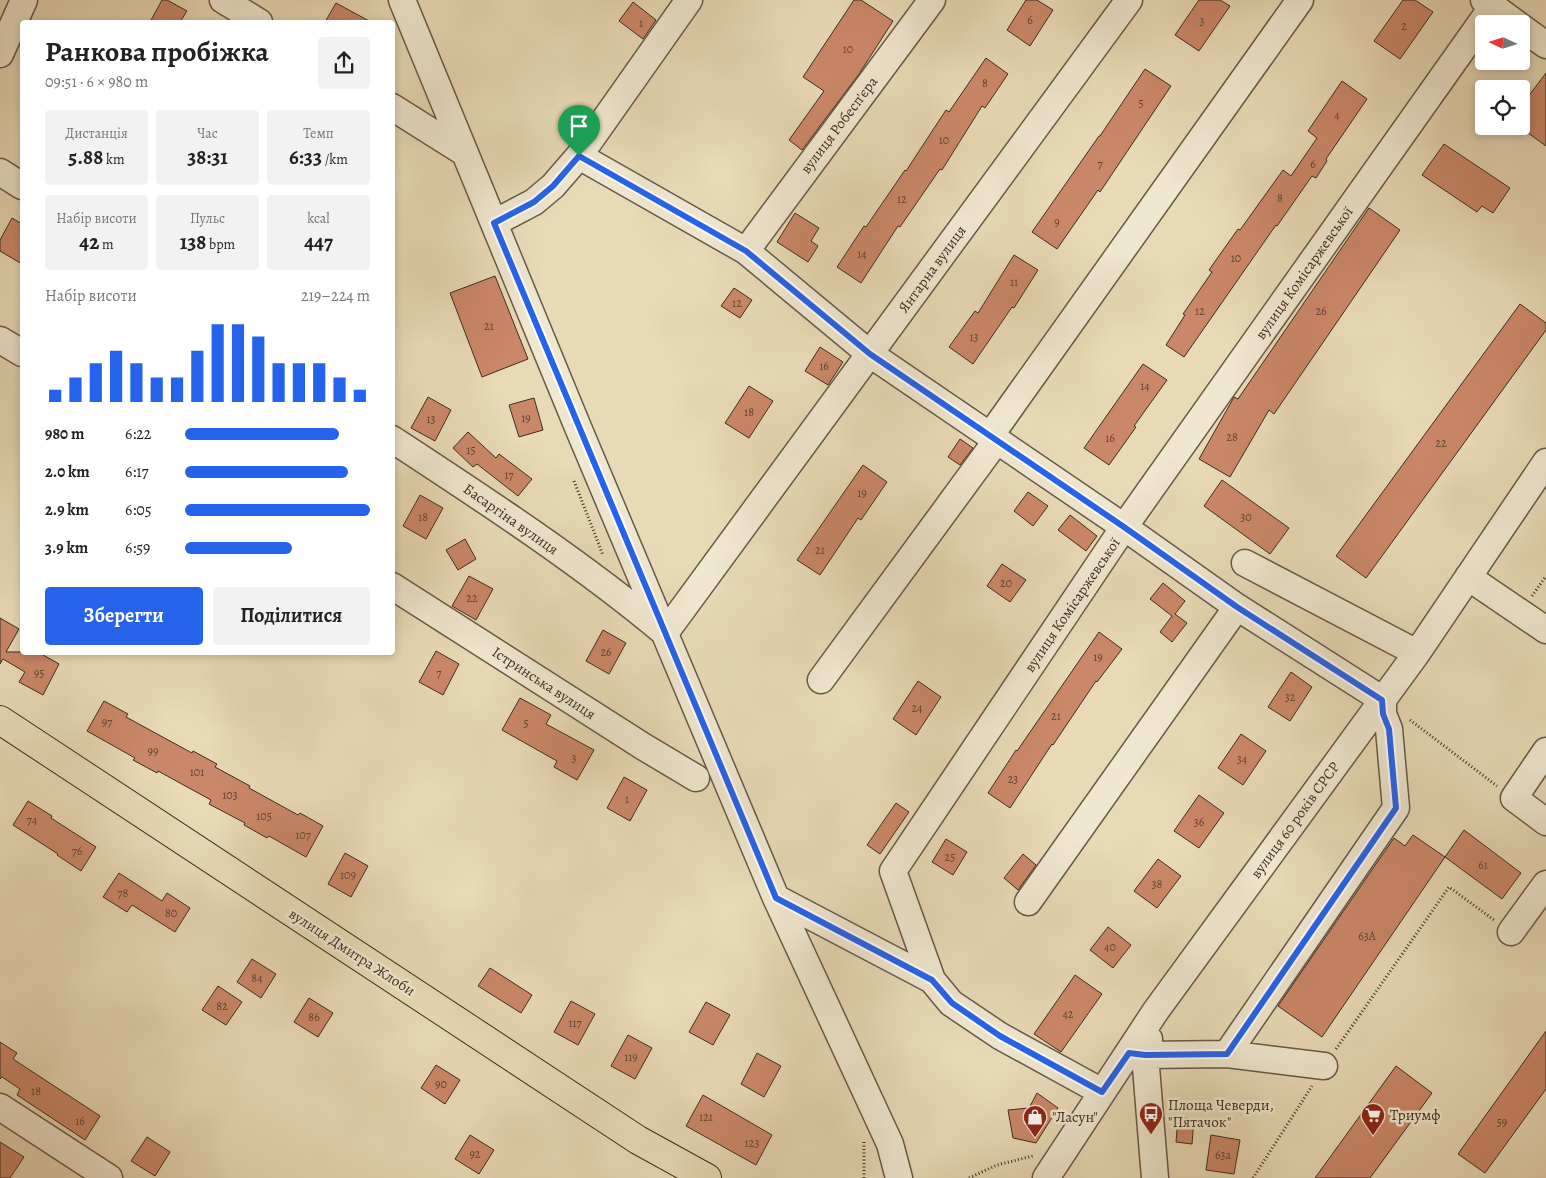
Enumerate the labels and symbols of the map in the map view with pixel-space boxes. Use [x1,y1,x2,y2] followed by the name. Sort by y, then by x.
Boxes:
[1027,12,1033,28] house number: 6
[1200,13,1205,29] house number: 3
[639,15,643,31] house number: 1
[1475,15,1530,70] north arrow
[1401,18,1407,34] house number: 2
[843,41,853,57] house number: 10
[796,72,882,178] street label: вулиця Робесп'єра
[982,75,988,91] house number: 8
[1138,95,1144,111] house number: 5
[558,105,600,156] pin
[1334,107,1340,123] house number: 4
[939,132,949,148] house number: 10
[1097,156,1103,172] house number: 7
[1310,156,1316,172] house number: 6
[1277,190,1283,206] house number: 8
[897,191,907,207] house number: 12
[1251,203,1357,343] street label: вулиця Комісаржевської
[1054,214,1060,230] house number: 9
[893,221,971,317] street label: Янтарна вулиця
[857,246,867,262] house number: 14
[1231,250,1241,266] house number: 10
[1010,274,1018,290] house number: 11
[732,295,742,311] house number: 12
[1195,303,1205,319] house number: 12
[1315,303,1327,319] house number: 26
[484,318,494,334] house number: 21
[969,329,979,345] house number: 13
[819,358,829,374] house number: 16
[1140,378,1150,394] house number: 14
[744,404,754,420] house number: 18
[521,410,531,426] house number: 19
[426,411,436,427] house number: 13
[1226,429,1238,445] house number: 28
[1105,430,1115,446] house number: 16
[1435,435,1447,451] house number: 22
[466,442,476,458] house number: 15
[504,467,515,483] house number: 17
[459,479,563,559] street label: Басаргіна вулиця
[857,485,867,501] house number: 19
[418,509,428,525] house number: 18
[1240,509,1252,525] house number: 30
[1020,534,1124,676] street label: вулиця Комісаржевської
[815,542,825,558] house number: 21
[1000,575,1012,591] house number: 20
[466,590,478,606] house number: 22
[488,642,600,724] street label: Істринська вулиця
[600,644,612,660] house number: 26
[1093,649,1103,665] house number: 19
[34,665,44,681] house number: 95
[436,665,442,681] house number: 7
[1285,689,1296,705] house number: 32
[911,700,923,716] house number: 24
[1051,708,1061,724] house number: 21
[102,714,113,730] house number: 97
[523,715,529,731] house number: 5
[148,743,158,759] house number: 99
[572,750,577,766] house number: 3
[1237,751,1248,767] house number: 34
[1246,758,1344,882] street label: вулиця 60 років СРСР
[190,764,204,780] house number: 101
[1008,771,1018,787] house number: 23
[222,787,238,803] house number: 103
[625,791,629,807] house number: 1
[256,808,272,824] house number: 105
[27,812,38,828] house number: 74
[1194,814,1205,830] house number: 36
[295,827,312,843] house number: 107
[72,843,83,859] house number: 76
[945,849,955,865] house number: 25
[1478,857,1488,873] house number: 61
[340,867,356,883] house number: 109
[1152,876,1163,892] house number: 38
[118,885,129,901] house number: 78
[285,904,419,1001] street label: вулиця Дмитра Жлоби
[165,905,177,921] house number: 80
[1358,928,1377,944] house number: 63А
[1104,939,1116,955] house number: 40
[251,970,263,986] house number: 84
[216,998,228,1014] house number: 82
[1062,1006,1074,1022] house number: 42
[308,1009,320,1025] house number: 86
[568,1015,583,1031] house number: 117
[624,1049,638,1065] house number: 119
[435,1076,447,1092] house number: 90
[31,1083,41,1099] house number: 18
[1168,1095,1274,1132] place label: Площа Чеверди, "Пятачок"
[1138,1101,1164,1135] bus stop icon: Площа Чеверди, "Пятачок"
[1360,1102,1386,1136] supermarket icon: Триумф
[1022,1104,1048,1138] shop icon: "Ласун"
[1390,1105,1440,1125] place label: Триумф
[1052,1107,1098,1127] place label: "Ласун"
[699,1109,713,1125] house number: 121
[75,1113,85,1129] house number: 16
[1497,1114,1507,1130] house number: 59
[745,1135,759,1151] house number: 123
[469,1146,481,1162] house number: 92
[1215,1147,1231,1163] house number: 63а

